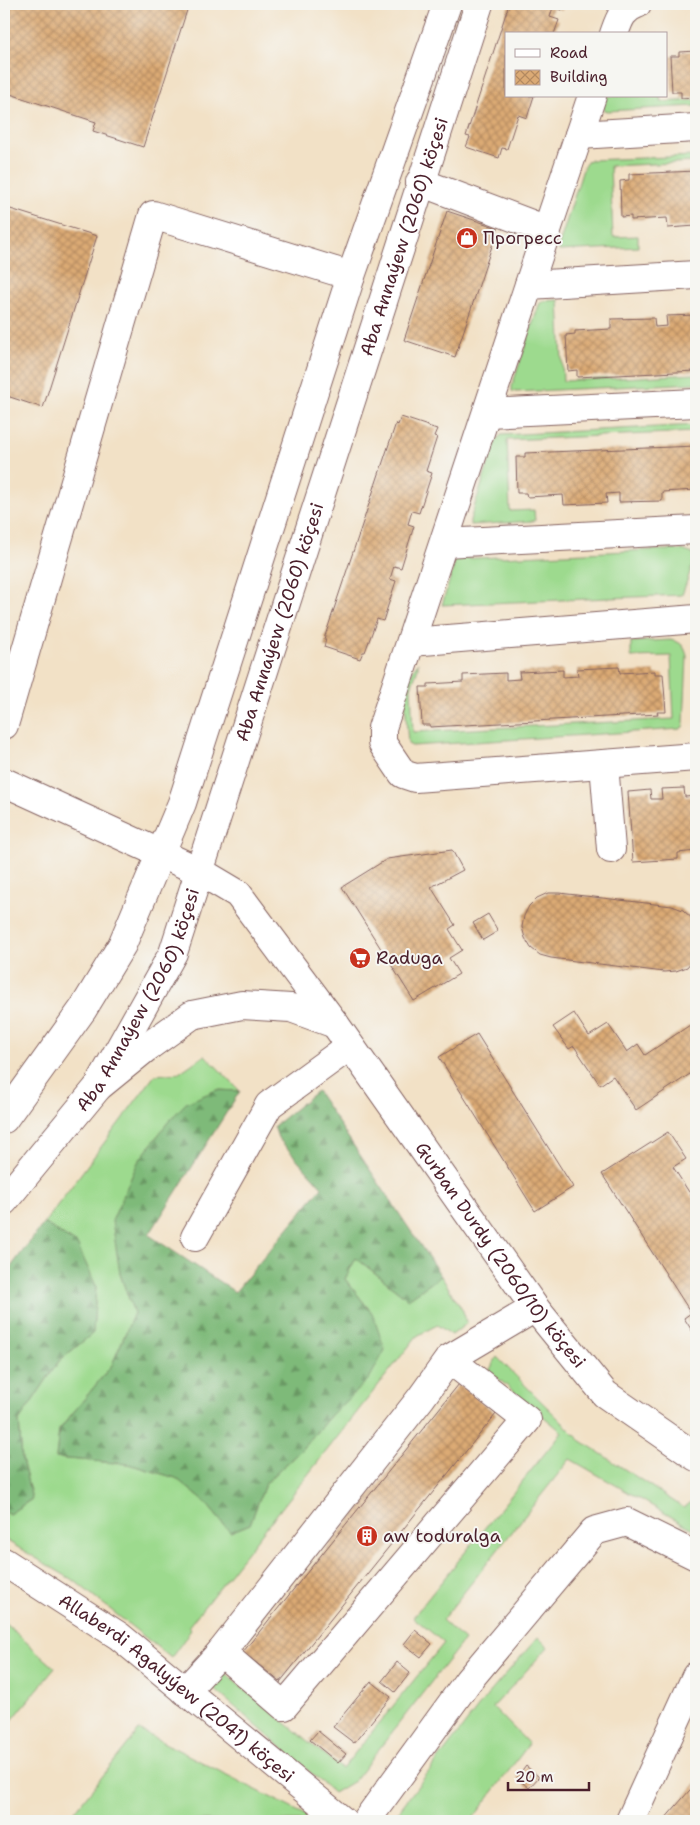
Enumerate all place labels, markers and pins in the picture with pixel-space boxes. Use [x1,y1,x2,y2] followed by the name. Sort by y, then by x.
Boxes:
[455,226,479,250] shop icon: Прогресс
[483,226,562,250] place label: Прогресс
[348,946,372,970] supermarket icon: Raduga
[376,946,443,970] place label: Raduga
[355,1524,379,1548] building icon: aw toduralga
[383,1524,501,1548] place label: aw toduralga

